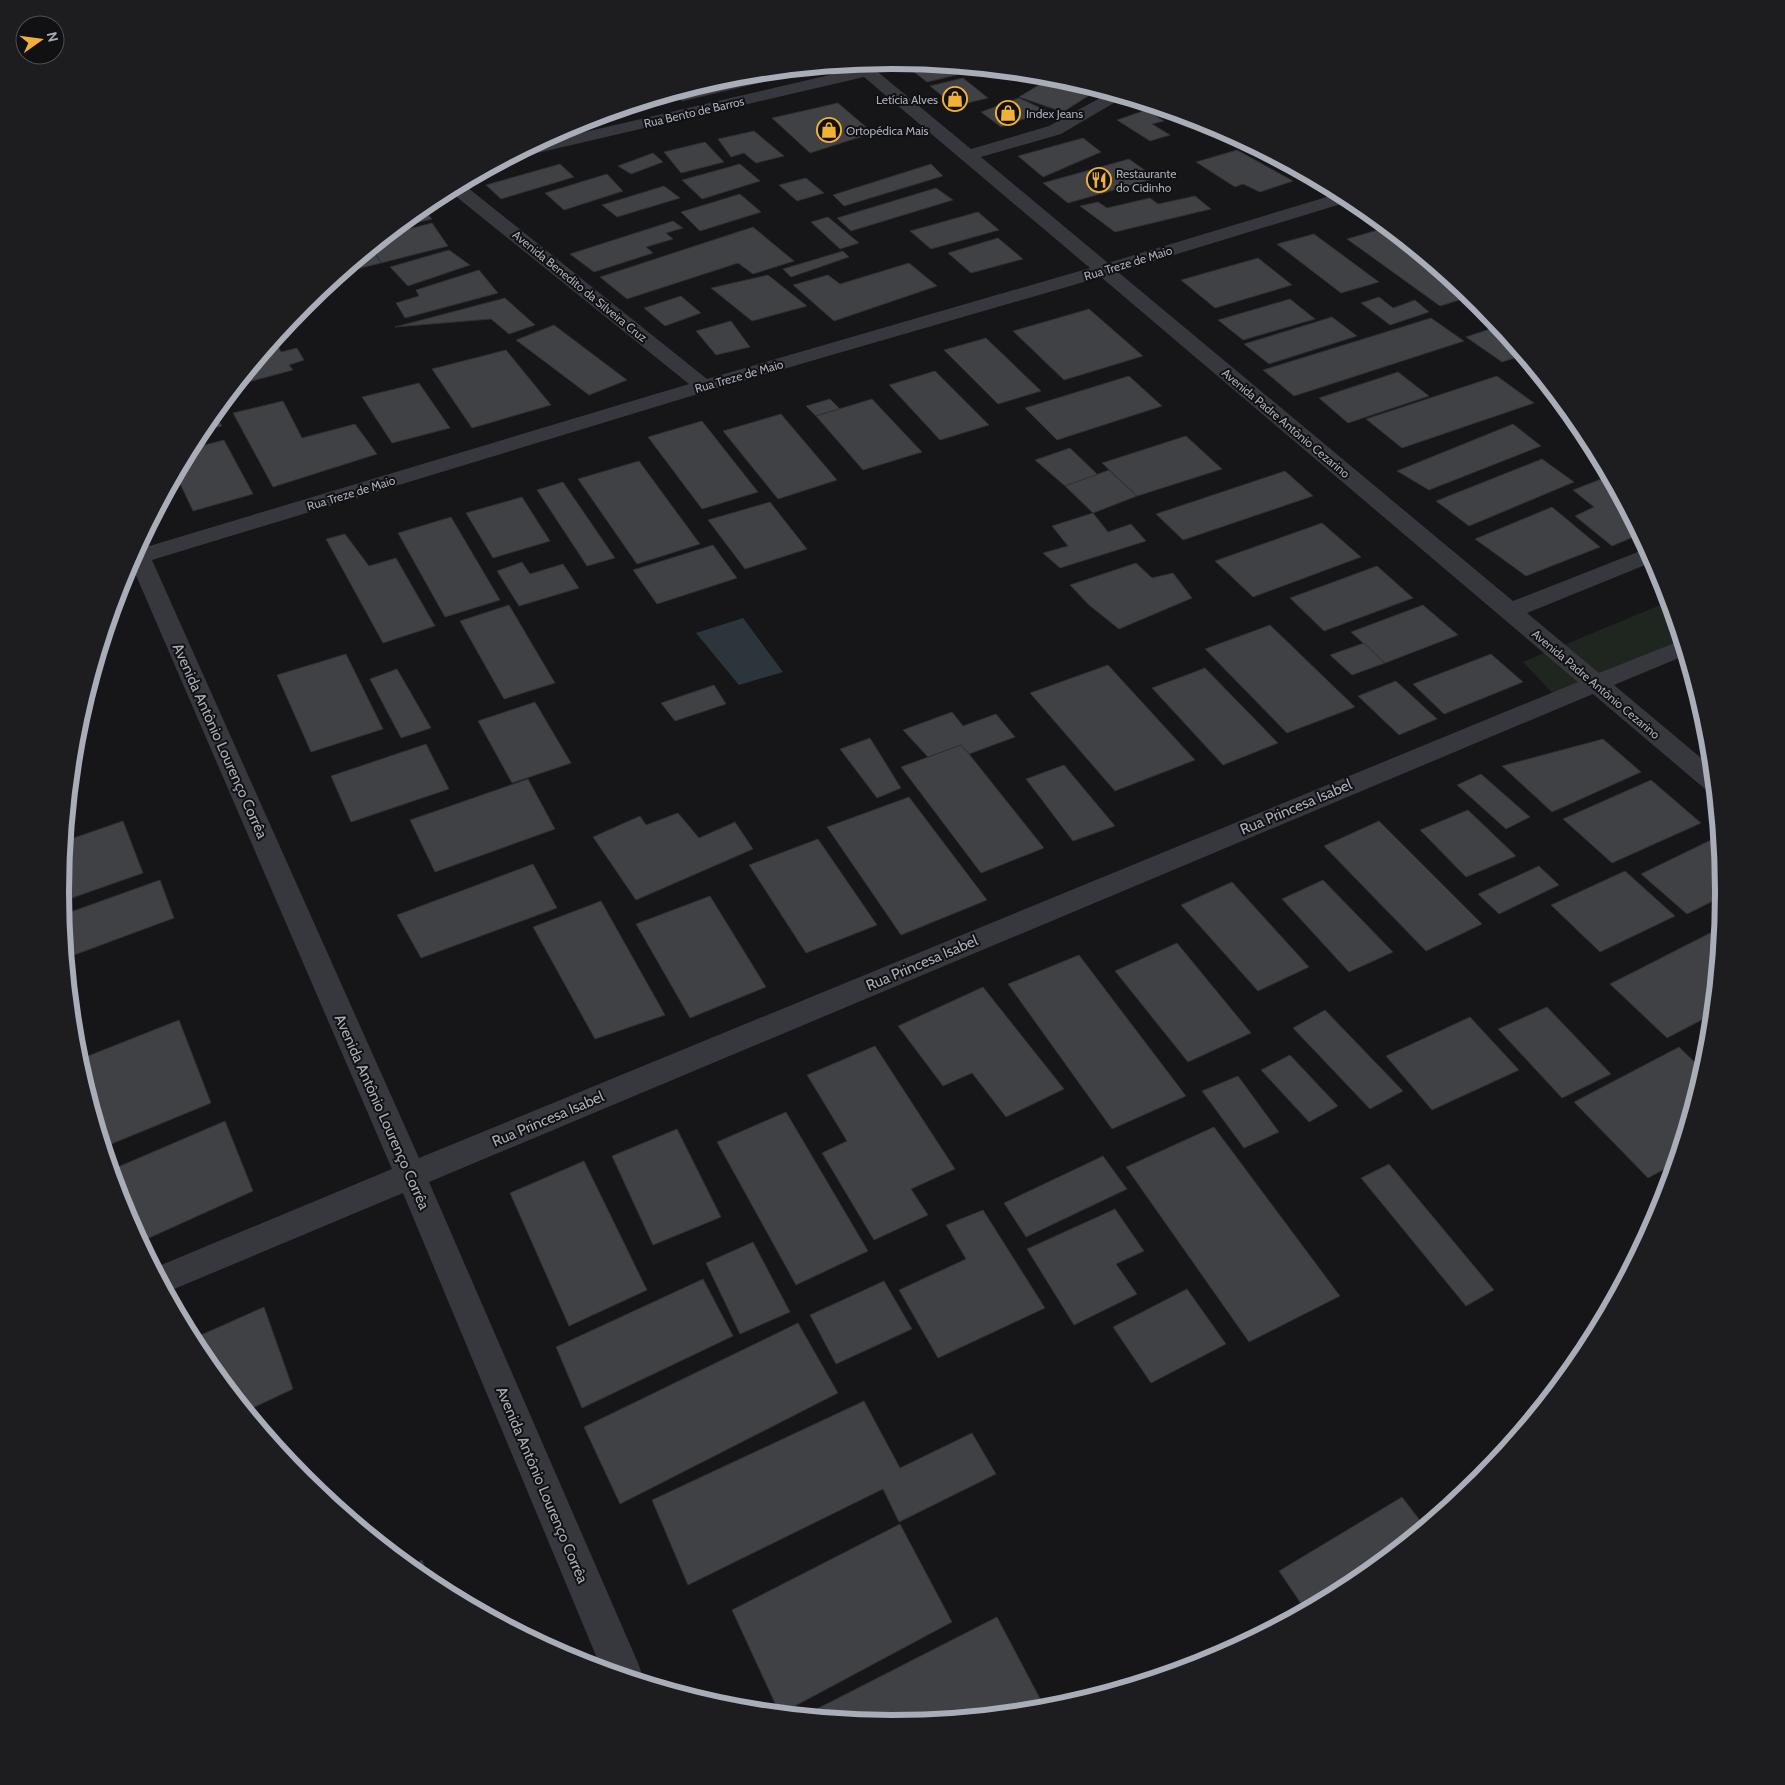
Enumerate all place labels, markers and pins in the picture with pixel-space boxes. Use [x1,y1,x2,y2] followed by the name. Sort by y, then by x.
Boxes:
[942,86,968,112] shop icon: Letícia Alves
[876,92,938,107] place label: Letícia Alves
[995,100,1021,126] shop icon: Index Jeans
[1026,106,1083,121] place label: Index Jeans
[816,117,842,143] shop icon: Ortopédica Mais
[846,123,928,138] place label: Ortopédica Mais
[1116,166,1176,195] place label: Restaurante do Cidinho
[1086,167,1112,193] restaurant icon: Restaurante do Cidinho

